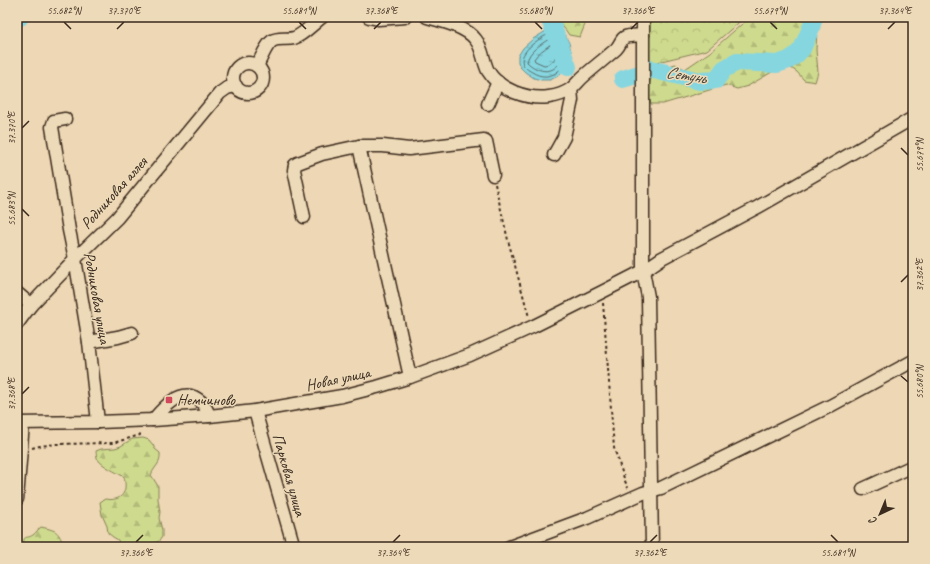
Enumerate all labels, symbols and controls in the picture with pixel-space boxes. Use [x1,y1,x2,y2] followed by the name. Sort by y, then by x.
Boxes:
[47,4,83,17] text: 55.682°N
[108,4,142,17] text: 37.370°E
[282,4,318,17] text: 55.681°N
[365,4,399,17] text: 37.368°E
[518,4,554,17] text: 55.680°N
[622,4,656,17] text: 37.366°E
[753,4,789,17] text: 55.679°N
[879,4,913,17] text: 37.364°E
[664,61,709,89] water label: Сетунь
[5,110,18,144] text: 37.370°E
[913,136,926,172] text: 55.679°N
[76,152,152,233] street label: Родниковая аллея
[5,190,18,226] text: 55.683°N
[79,251,115,347] street label: Родниковая улица
[913,257,926,291] text: 37.362°E
[304,362,373,396] street label: Новая улица
[913,363,926,399] text: 55.680°N
[5,376,18,410] text: 37.368°E
[177,390,236,410] place label: Немчиново
[164,395,174,405] marker: Немчиново
[268,431,311,520] street label: Парковая улица
[860,494,900,534] north arrow
[865,513,880,528] text: С
[120,546,154,559] text: 37.366°E
[377,546,411,559] text: 37.364°E
[634,546,668,559] text: 37.362°E
[821,546,857,559] text: 55.681°N

